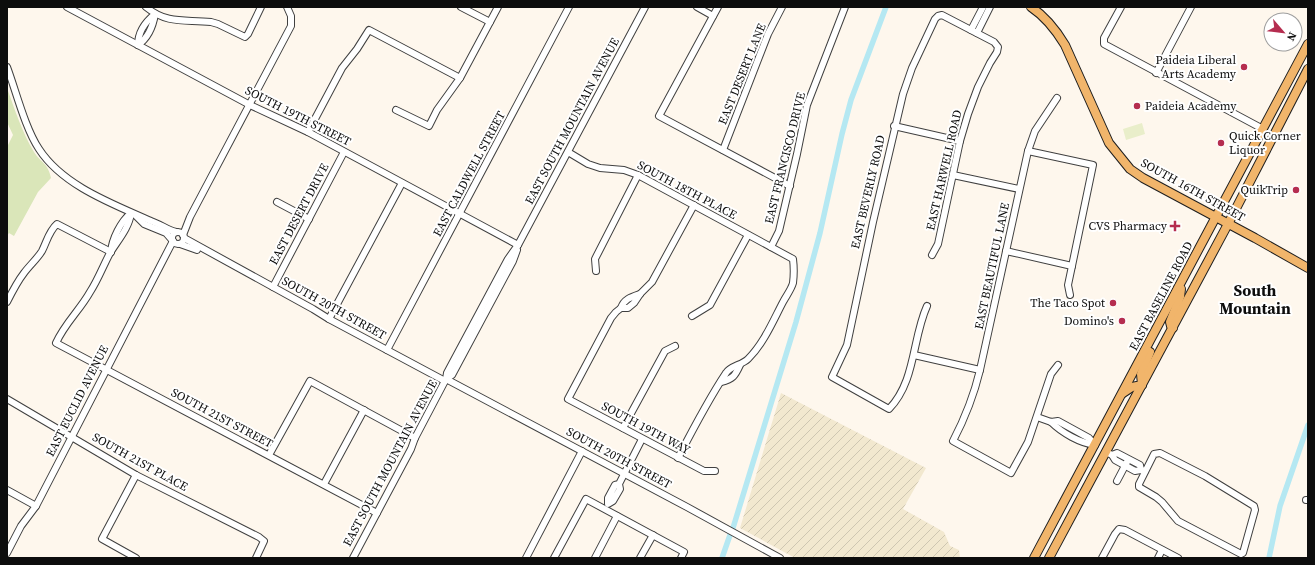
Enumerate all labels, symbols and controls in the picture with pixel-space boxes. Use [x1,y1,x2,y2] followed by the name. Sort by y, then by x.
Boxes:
[1263,12,1303,52] north arrow
[714,21,770,127] street label: EAST DESERT LANE
[1283,29,1300,44] text: N
[521,35,623,207] street label: EAST SOUTH MOUNTAIN AVENUE
[1155,52,1237,82] place label: Paideia Liberal Arts Academy
[1239,62,1249,72] marker: Paideia Liberal Arts Academy
[242,82,354,150] street label: SOUTH 19TH STREET
[761,91,809,225] street label: EAST FRANCISCO DRIVE
[1145,98,1237,114] place label: Paideia Academy
[1132,101,1142,111] marker: Paideia Academy
[429,108,509,239] street label: EAST CALDWELL STREET
[922,108,966,232] street label: EAST HARWELL ROAD
[1229,128,1301,158] place label: Quick Corner Liquor
[847,134,889,250] street label: EAST BEVERLY ROAD
[1216,138,1226,148] marker: Quick Corner Liquor
[1138,155,1249,226] street label: SOUTH 16TH STREET
[635,157,739,223] street label: SOUTH 18TH PLACE
[265,160,333,268] street label: EAST DESERT DRIVE
[1240,182,1288,198] place label: QuikTrip
[1291,185,1301,195] marker: QuikTrip
[971,201,1013,331] street label: EAST BEAUTIFUL LANE
[1088,218,1168,234] place label: CVS Pharmacy
[1170,221,1180,231] marker: CVS Pharmacy
[1125,239,1197,353] street label: EAST BASELINE ROAD
[279,273,390,344] street label: SOUTH 20TH STREET
[1219,279,1291,319] district label: South Mountain
[1030,295,1105,311] place label: The Taco Spot
[1108,298,1118,308] marker: The Taco Spot
[1064,313,1114,329] place label: Domino's
[1117,316,1127,326] marker: Domino's
[42,343,112,459] street label: EAST EUCLID AVENUE
[339,377,441,549] street label: EAST SOUTH MOUNTAIN AVENUE
[168,384,276,452] street label: SOUTH 21ST STREET
[599,398,694,458] street label: SOUTH 19TH WAY
[564,424,675,493] street label: SOUTH 20TH STREET
[89,429,191,495] street label: SOUTH 21ST PLACE

